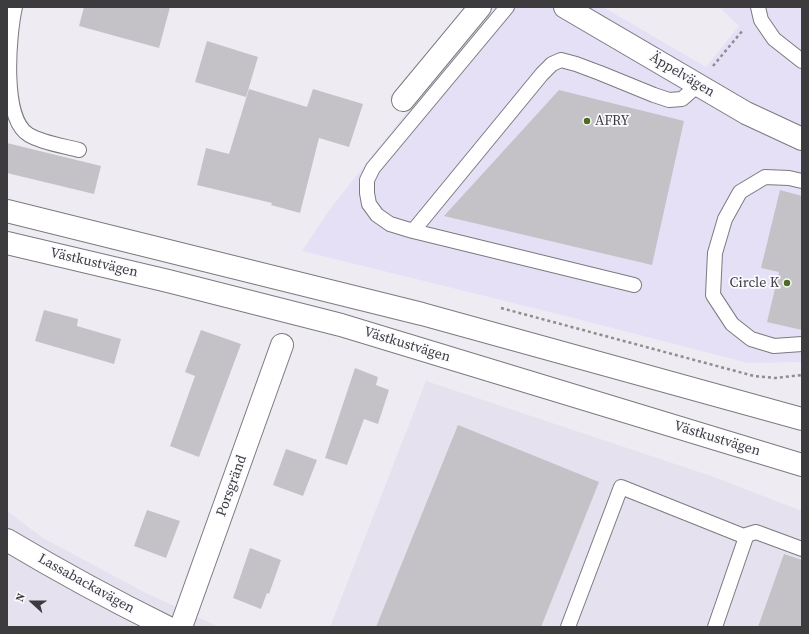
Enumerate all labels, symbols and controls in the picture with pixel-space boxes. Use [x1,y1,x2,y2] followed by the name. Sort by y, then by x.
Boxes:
[647,49,717,101] street label: Äppelvägen
[595,113,629,129] place label: AFRY
[582,116,592,126] marker: AFRY
[49,245,139,281] street label: Västkustvägen
[730,275,779,291] place label: Circle K
[782,278,792,288] marker: Circle K
[362,324,452,366] street label: Västkustvägen
[672,418,762,460] street label: Västkustvägen
[213,453,251,519] street label: Porsgränd
[35,551,137,617] street label: Lassabackavägen
[12,582,52,622] north arrow
[12,591,29,604] text: N

